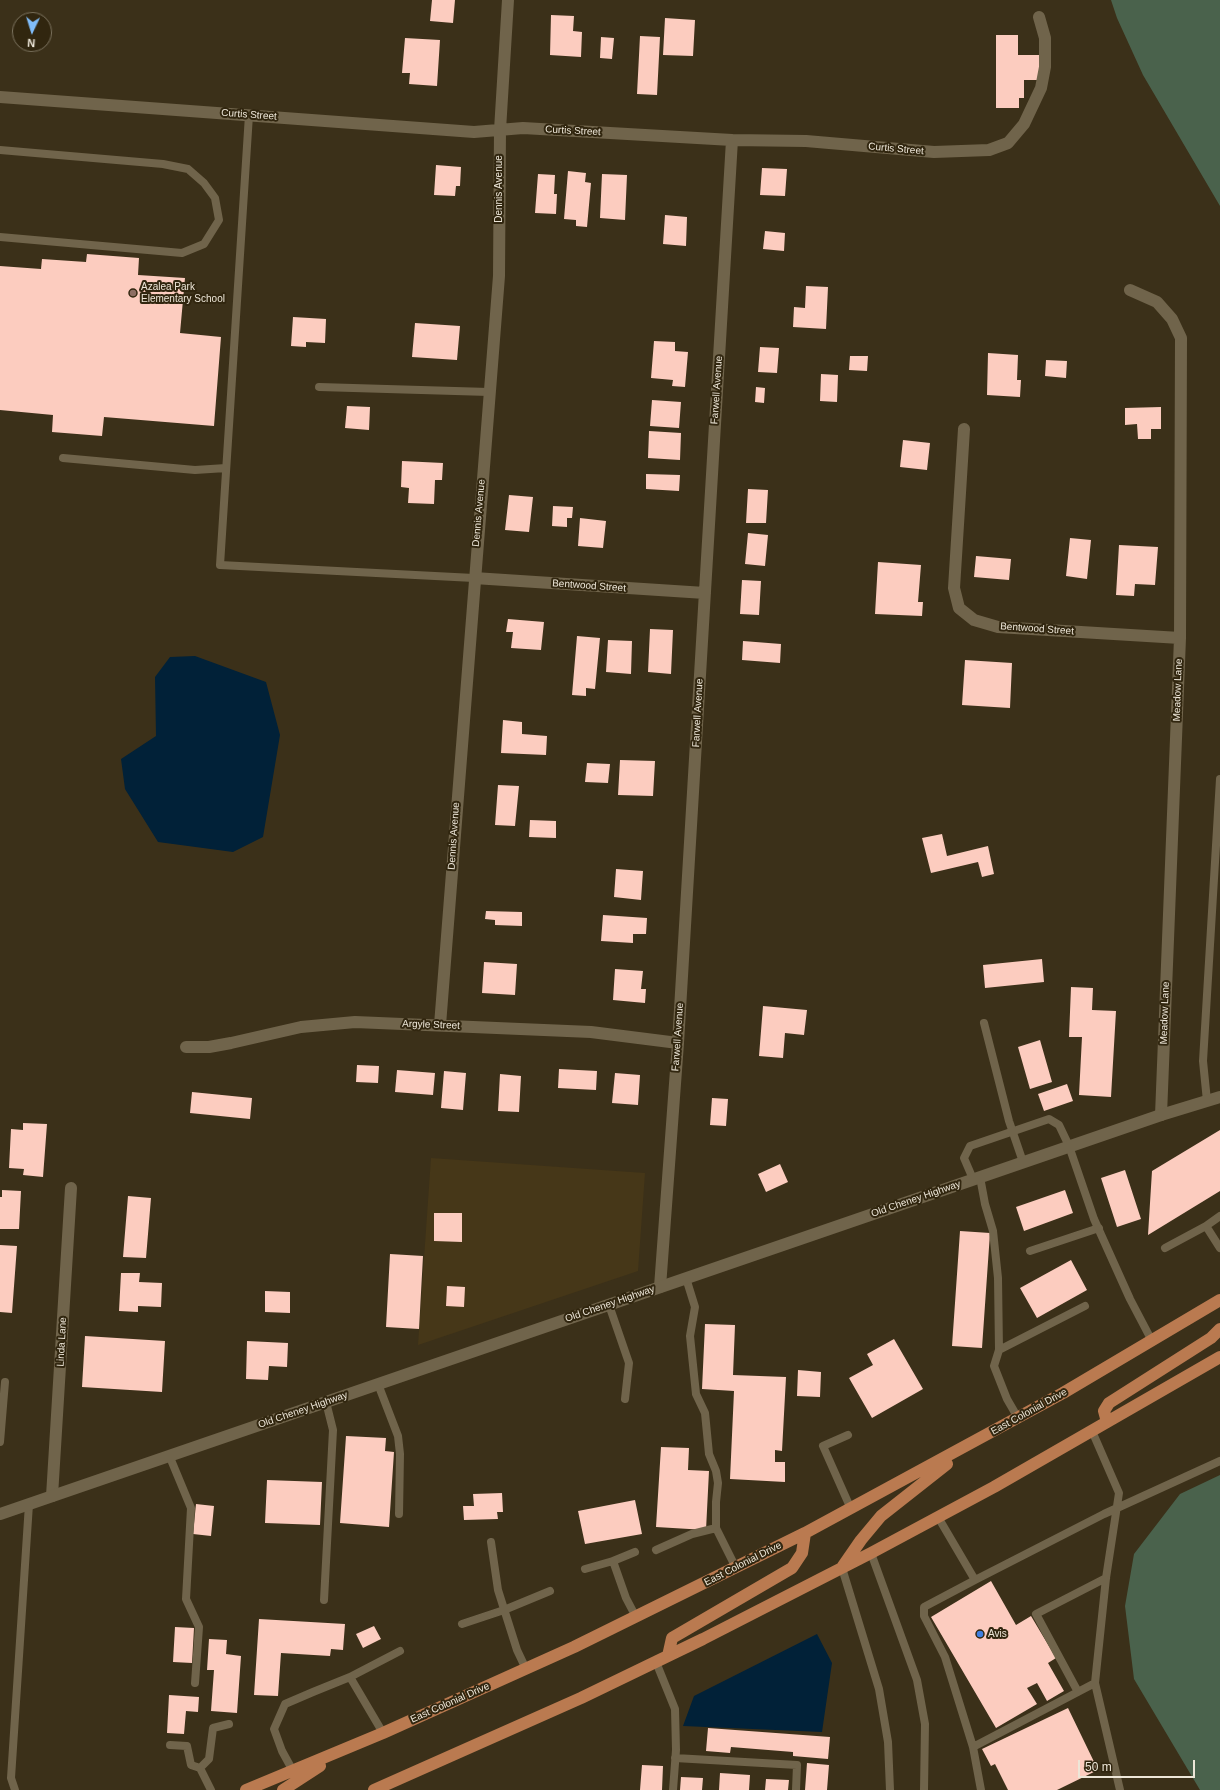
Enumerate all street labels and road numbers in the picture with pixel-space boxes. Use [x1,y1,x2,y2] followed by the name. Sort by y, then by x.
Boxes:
[221,107,277,123] street label: Curtis Street
[545,124,601,138] street label: Curtis Street
[868,141,924,157] street label: Curtis Street
[493,155,505,223] street label: Dennis Avenue
[709,355,725,425] street label: Farwell Avenue
[470,479,488,547] street label: Dennis Avenue
[552,577,626,595] street label: Bentwood Street
[1000,620,1074,638] street label: Bentwood Street
[1171,658,1185,722] street label: Meadow Lane
[690,678,706,748] street label: Farwell Avenue
[446,802,462,870] street label: Dennis Avenue
[1158,981,1172,1045] street label: Meadow Lane
[670,1002,686,1072] street label: Farwell Avenue
[402,1018,460,1032] street label: Argyle Street
[870,1178,962,1220] street label: Old Cheney Highway
[564,1283,656,1325] street label: Old Cheney Highway
[55,1317,69,1367] street label: Linda Lane
[989,1386,1069,1438] street label: East Colonial Drive
[257,1389,349,1431] street label: Old Cheney Highway
[702,1539,784,1589] street label: East Colonial Drive
[409,1680,491,1726] street label: East Colonial Drive

